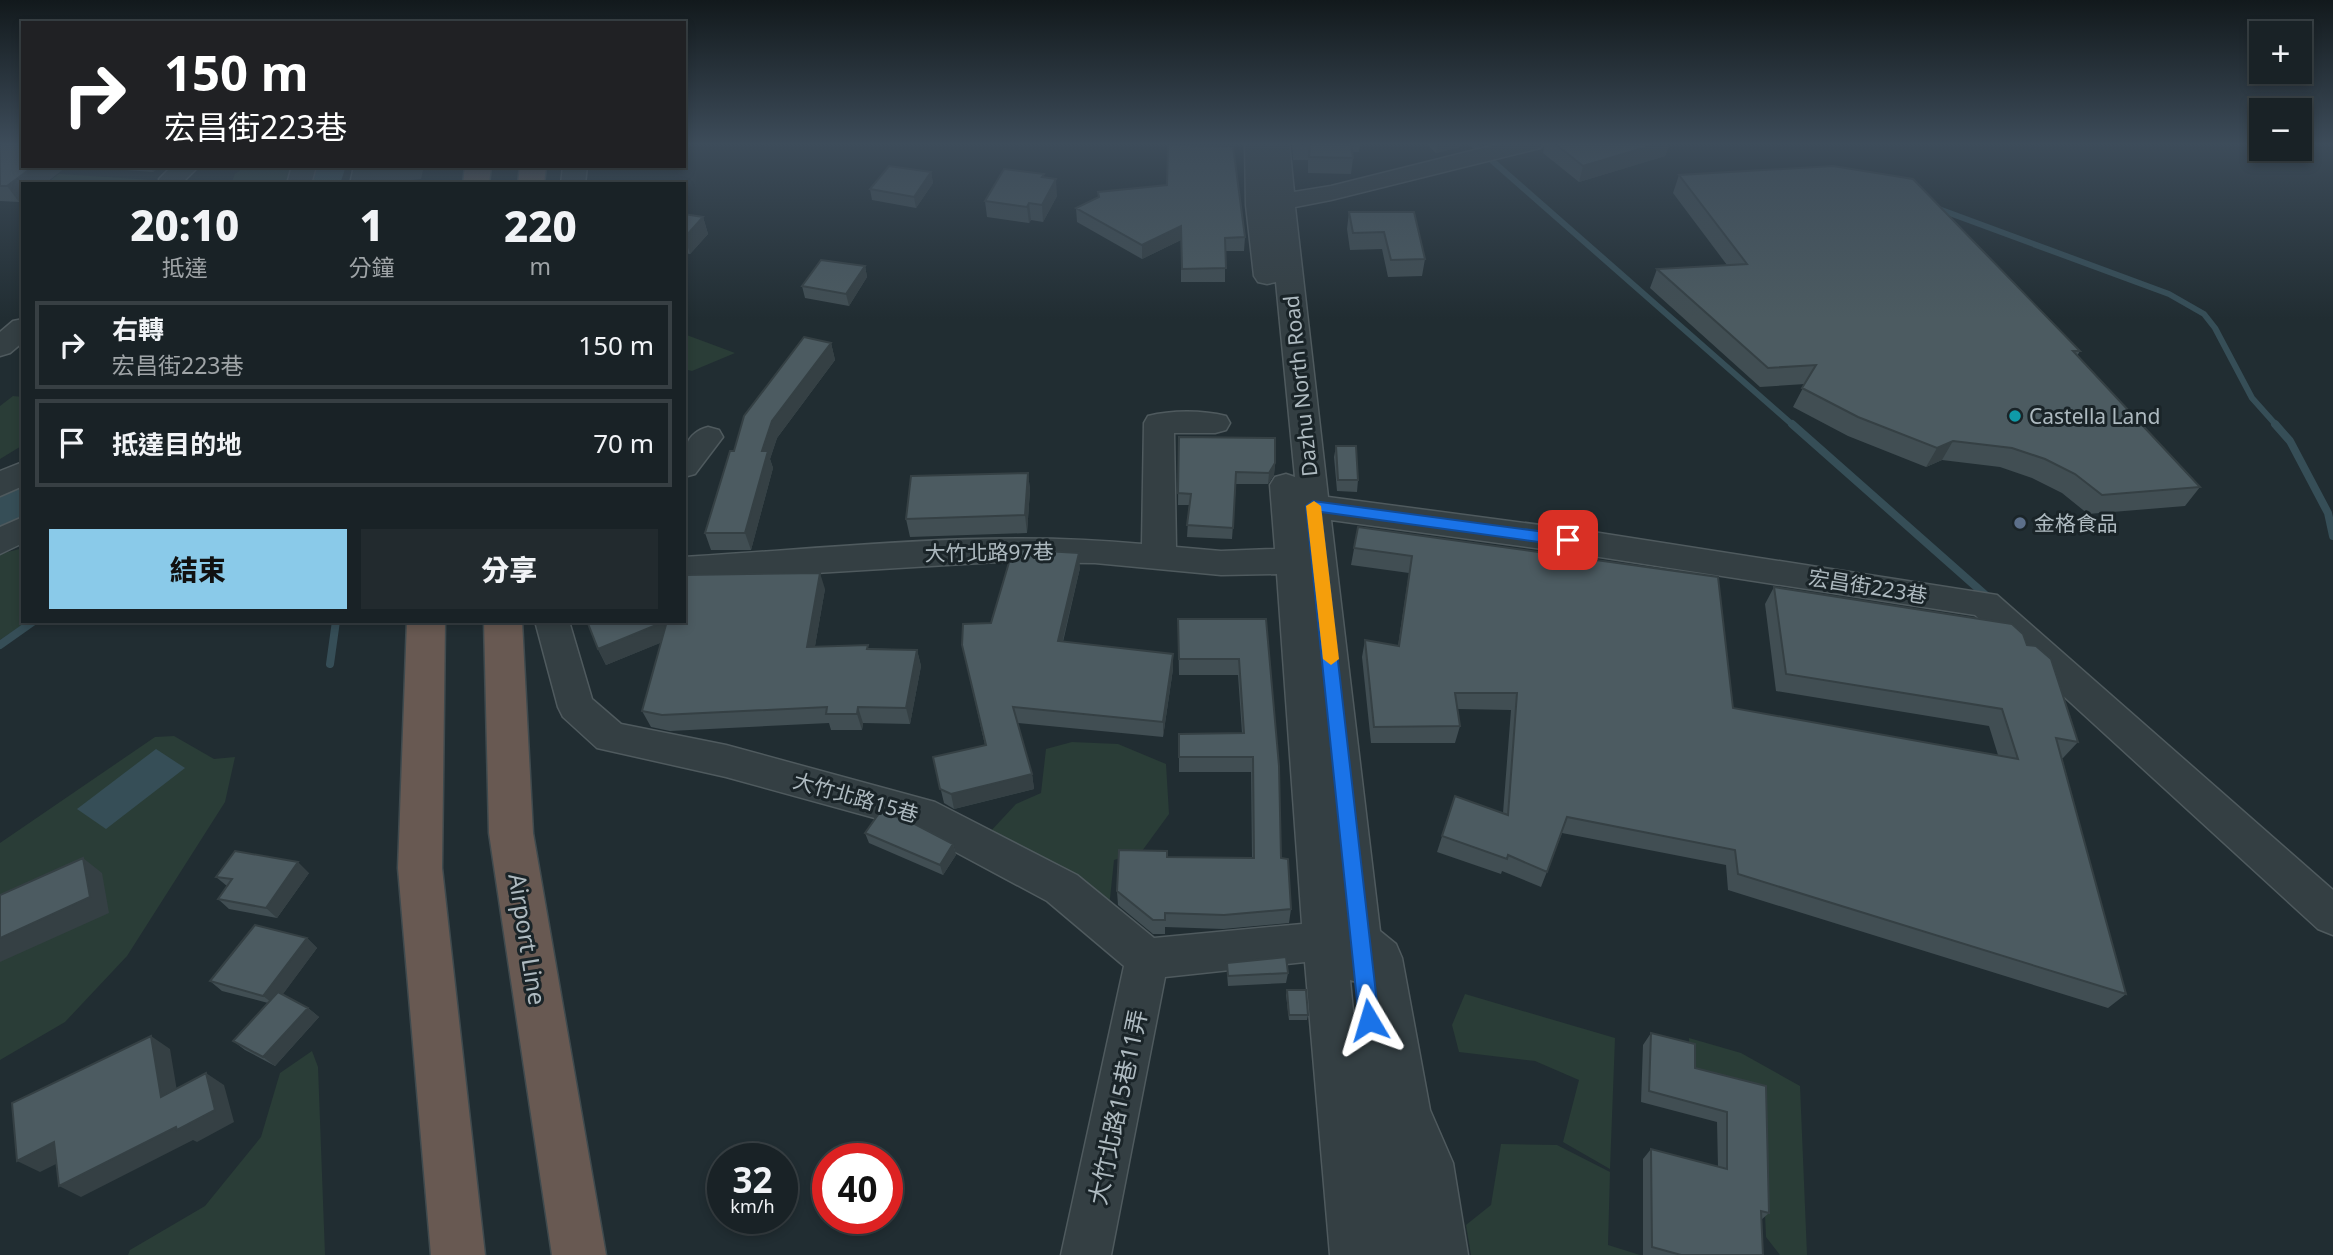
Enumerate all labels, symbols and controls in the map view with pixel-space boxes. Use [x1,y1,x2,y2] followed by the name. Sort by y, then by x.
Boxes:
[2249,21,2312,161] map controls
[2249,21,2312,84] button: +
[164,39,309,105] text: 150 m
[49,49,140,140] icon: right
[2249,98,2312,161] button: −
[164,105,347,148] text: 宏昌街223巷
[130,196,239,253] text: 20:10
[359,196,384,253] text: 1
[504,197,577,254] text: 220
[530,250,551,282] text: m
[162,251,208,283] text: 抵達
[349,251,395,283] text: 分鐘
[1277,294,1323,478] street label: Dazhu North Road
[112,311,164,347] text: 右轉
[53,326,91,364] icon: right
[578,327,654,363] text: 150 m
[112,349,243,381] text: 宏昌街223巷
[2029,402,2160,430] place label: Castella Land
[2007,408,2023,424] marker: Castella Land
[53,424,91,462] icon: arrive
[593,425,654,461] text: 70 m
[112,426,242,462] text: 抵達目的地
[2034,509,2118,537] place label: 金格食品
[1538,510,1598,570] pin
[2012,515,2028,531] marker: 金格食品
[1549,521,1587,559] icon: arrive
[49,529,347,609] button: 結束
[361,529,658,609] button: 分享
[924,537,1054,567] street label: 大竹北路97巷
[1807,563,1929,609] street label: 宏昌街223巷
[790,766,922,828] street label: 大竹北路15巷
[501,871,555,1007] street label: Airport Line
[1332,983,1406,1057] position arrow
[1080,1006,1154,1208] street label: 大竹北路15巷11弄
[812,1143,903,1234] speed limit sign: 40
[732,1156,773,1203] text: 32
[730,1194,775,1218] text: km/h

